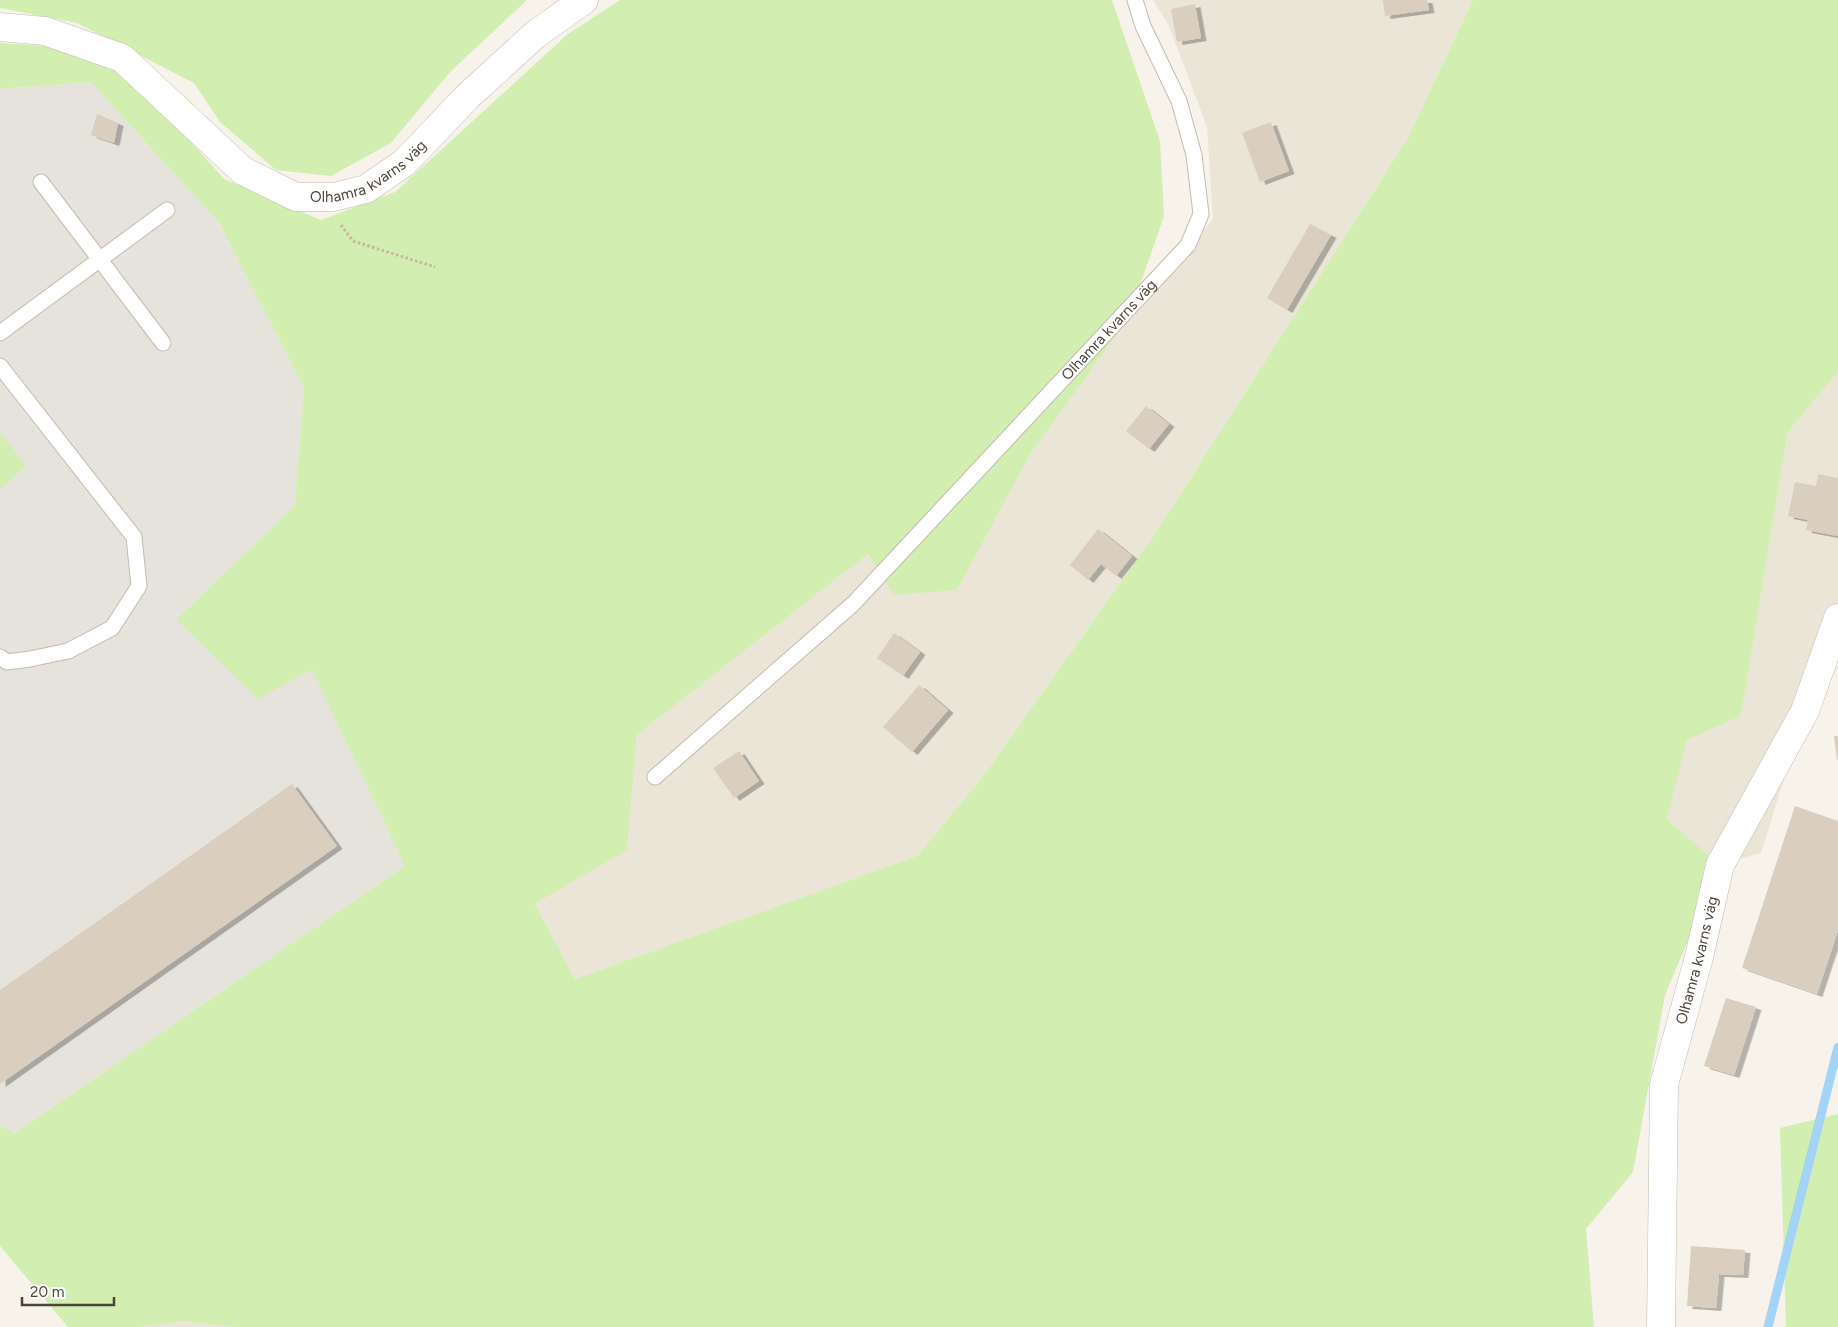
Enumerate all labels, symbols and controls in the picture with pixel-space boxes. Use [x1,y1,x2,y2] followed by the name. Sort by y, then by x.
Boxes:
[310,136,430,206] street label: Olhamra kvarns väg
[1058,276,1160,384] street label: Olhamra kvarns väg
[1672,895,1722,1026] street label: Olhamra kvarns väg
[22,1274,115,1306] scale bar
[30,1283,64,1301] text: 20 m

